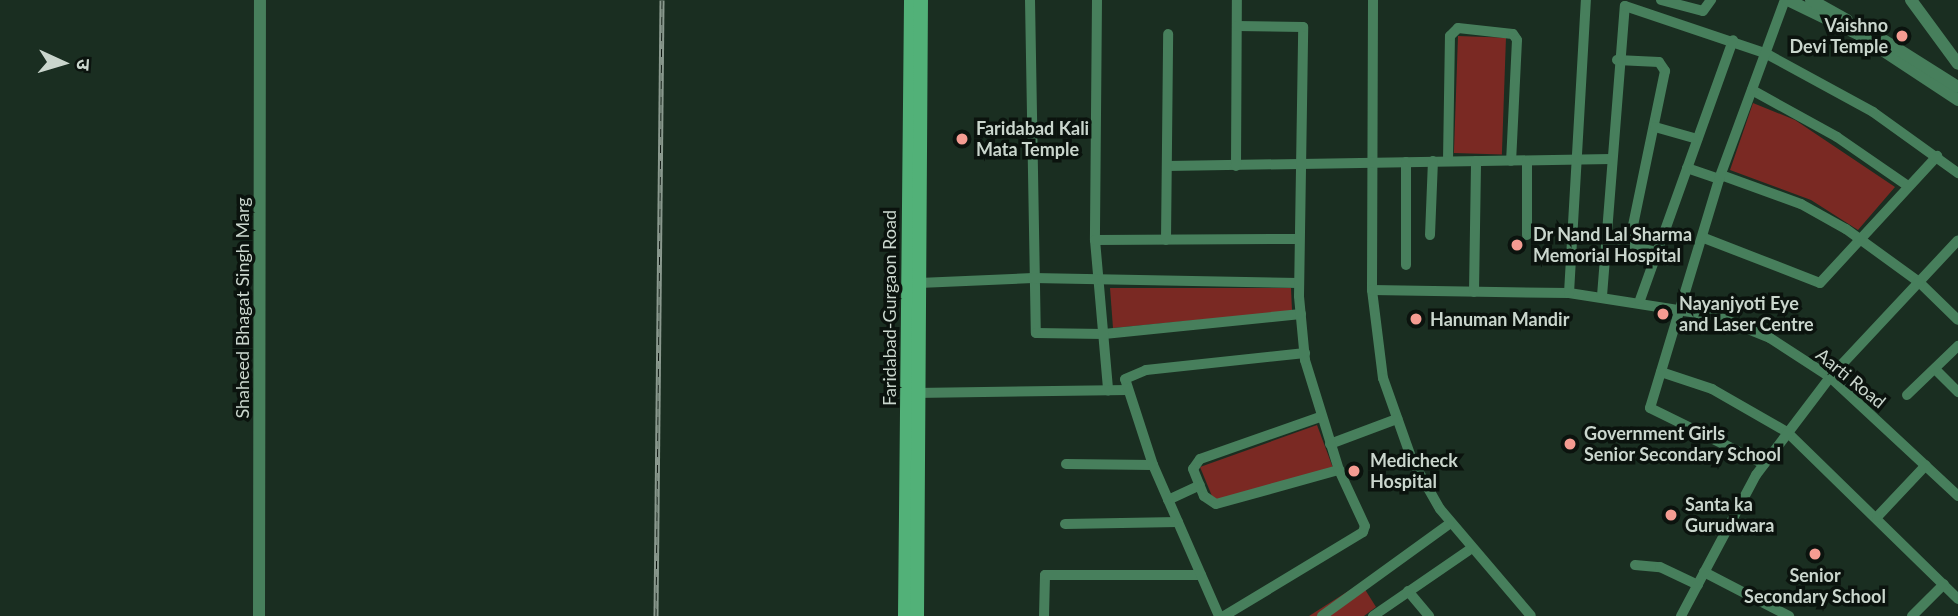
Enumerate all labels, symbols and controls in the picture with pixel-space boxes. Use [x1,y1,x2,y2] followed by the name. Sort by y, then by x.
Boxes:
[1789,15,1888,58] place label: Vaishno Devi Temple
[28,28,98,98] north arrow
[1894,28,1910,44] marker: Vaishno Devi Temple
[73,58,96,71] text: उ
[976,118,1089,160] place label: Faridabad Kali Mata Temple
[954,131,970,147] marker: Faridabad Kali Mata Temple
[231,197,253,419] street label: Shaheed Bhagat Singh Marg
[878,210,900,406] street label: Faridabad-Gurgaon Road
[1533,224,1692,266] place label: Dr Nand Lal Sharma Memorial Hospital
[1507,235,1527,255] marker: Dr Nand Lal Sharma Memorial Hospital
[1679,293,1814,336] place label: Nayanjyoti Eye and Laser Centre
[1653,304,1673,324] marker: Nayanjyoti Eye and Laser Centre
[1430,308,1569,330] place label: Hanuman Mandir
[1408,311,1424,327] marker: Hanuman Mandir
[1812,343,1890,413] street label: Aarti Road
[1584,423,1782,466] place label: Government Girls Senior Secondary School
[1562,436,1578,452] marker: Government Girls Senior Secondary School
[1370,450,1458,492] place label: Medicheck Hospital
[1344,461,1364,481] marker: Medicheck Hospital
[1685,494,1774,536] place label: Santa ka Gurudwara
[1663,507,1679,523] marker: Santa ka Gurudwara
[1807,546,1823,562] marker: Senior Secondary School
[1744,565,1886,608] place label: Senior Secondary School

